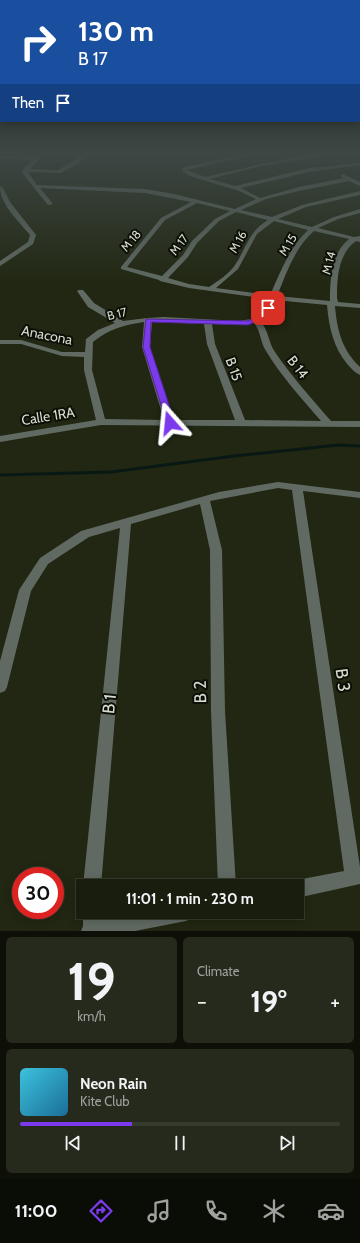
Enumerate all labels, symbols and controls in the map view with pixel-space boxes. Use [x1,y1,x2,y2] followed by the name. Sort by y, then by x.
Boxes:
[78,14,154,48] text: 130 m
[12,16,64,68] icon: right
[78,48,108,70] text: B 17
[52,92,74,114] icon: arrive
[12,94,44,112] text: Then
[117,227,144,255] street label: M 18
[225,228,250,256] street label: M 16
[166,231,191,258] street label: M 17
[275,231,300,258] street label: M 15
[318,250,339,276] street label: M 14
[251,291,285,325] pin
[257,297,279,319] icon: arrive
[105,304,128,323] street label: B 17
[20,321,74,349] street label: Anacona
[283,352,313,382] street label: B 14
[221,355,247,383] street label: B 15
[149,402,191,444] position arrow
[20,403,76,429] street label: Calle 1RA
[331,667,355,693] street label: B 3
[190,680,210,704] street label: B 2
[98,693,120,715] street label: B 1
[12,867,64,919] speed limit sign: 30
[126,890,254,908] text: 11:01 · 1 min · 230 m
[67,950,116,1013] text: 19
[197,963,239,979] text: Climate
[250,983,287,1020] text: 19°
[197,988,207,1015] text: −
[330,988,340,1015] text: +
[77,1008,106,1024] text: km/h
[80,1075,147,1093] text: Neon Rain
[80,1093,129,1109] text: Kite Club
[62,1132,84,1154] icon: previous
[169,1132,191,1154] icon: pause
[276,1132,298,1154] icon: next
[87,1197,115,1225] icon: directions
[145,1197,173,1225] icon: music
[202,1197,230,1225] icon: phone
[260,1197,288,1225] icon: climate
[317,1197,345,1225] icon: car
[15,1200,57,1222] text: 11:00

